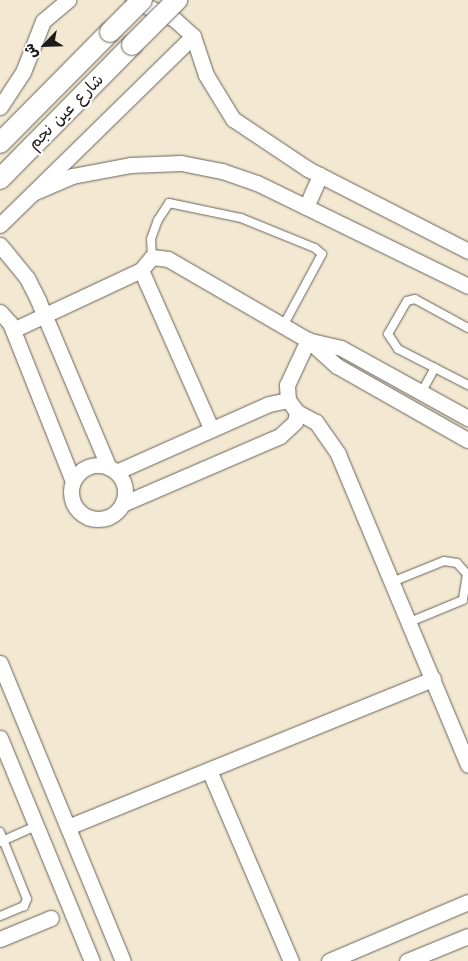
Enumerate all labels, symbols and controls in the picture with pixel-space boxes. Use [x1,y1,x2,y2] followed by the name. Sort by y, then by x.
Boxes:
[20,20,70,70] north arrow
[19,40,44,62] text: ش
[24,70,108,154] street label: شارع عين نجم

